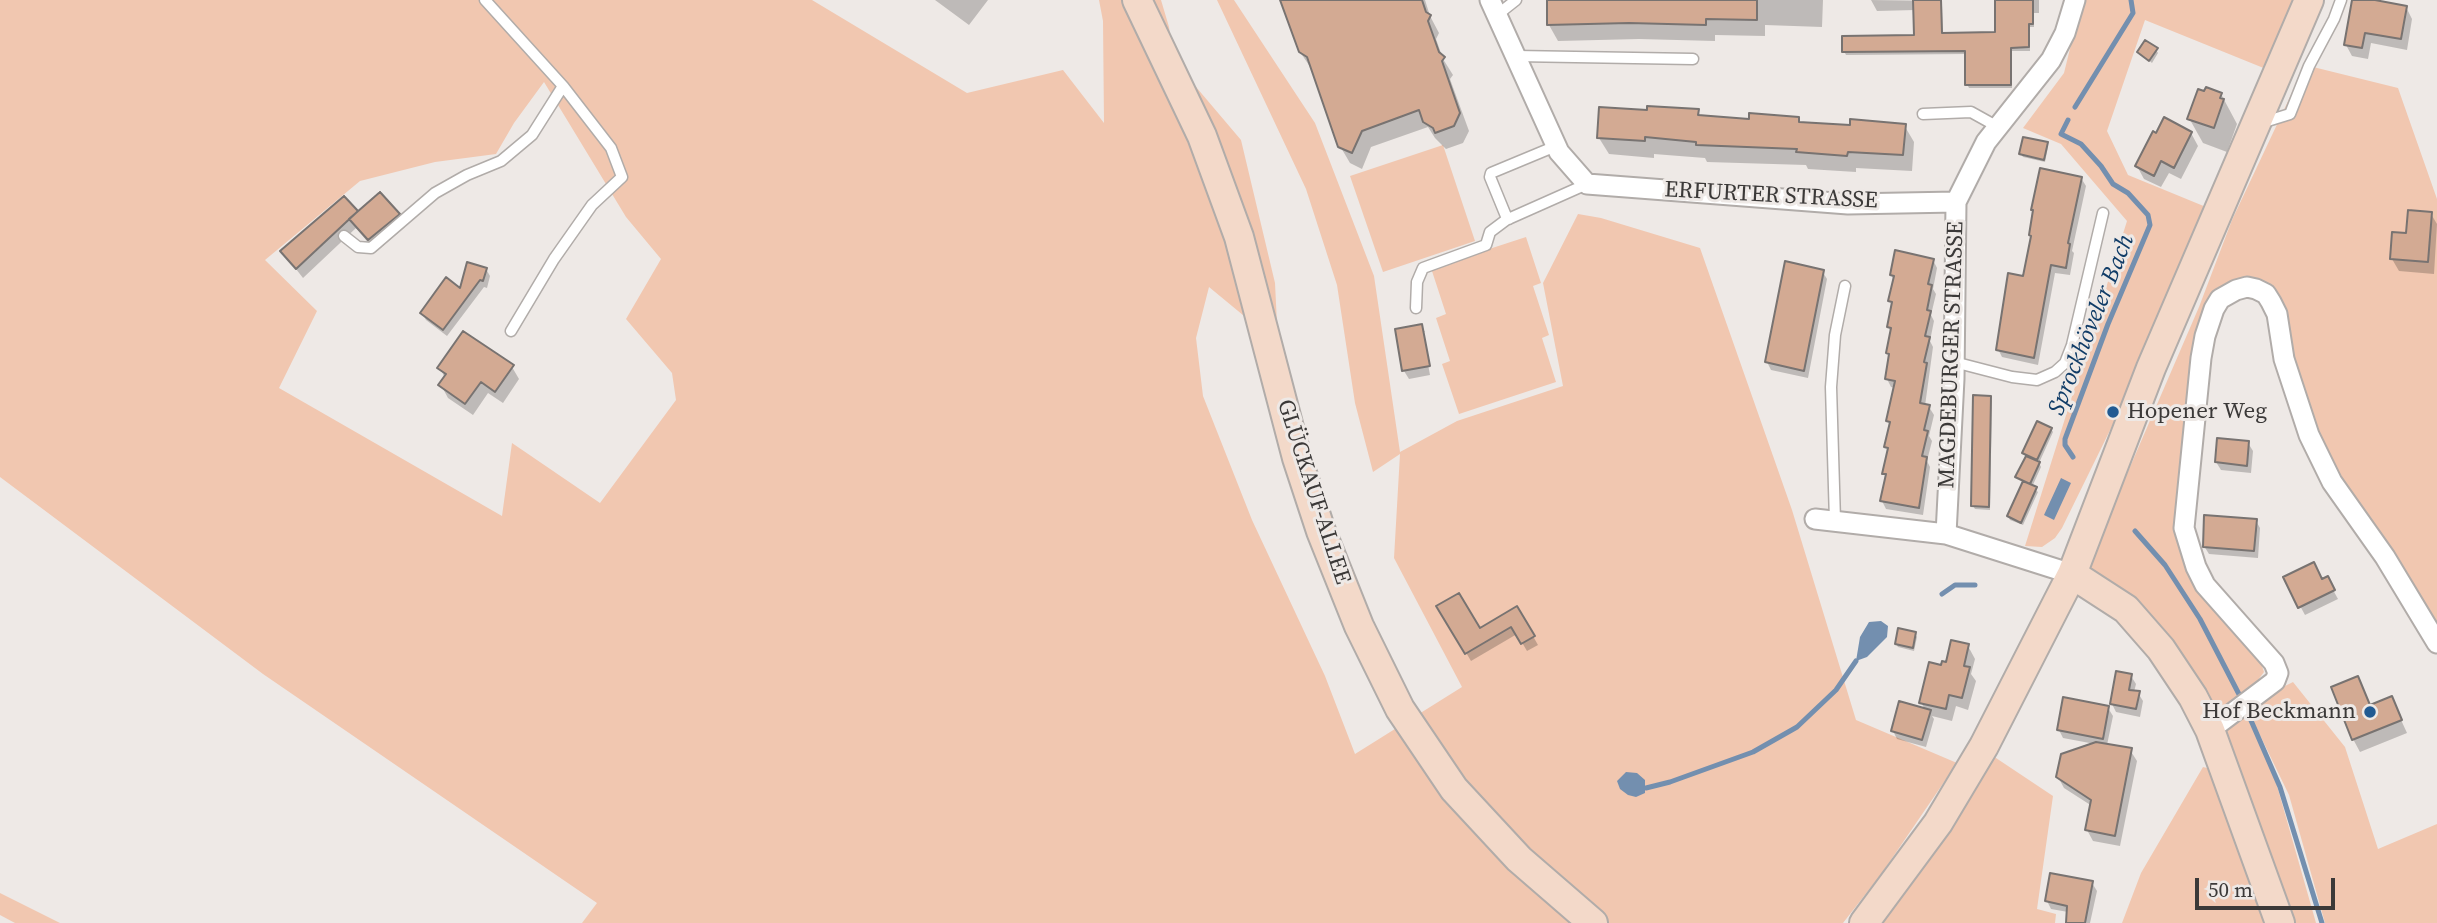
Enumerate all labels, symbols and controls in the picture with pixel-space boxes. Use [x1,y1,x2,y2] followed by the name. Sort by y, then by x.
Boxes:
[1664,177,1878,215] street label: ERFURTER STRASSE
[1934,221,1970,489] street label: MAGDEBURGER STRASSE
[2043,230,2141,420] water label: Sprockhöveler Bach
[1270,396,1356,588] street label: GLÜCKAUF-ALLEE
[2127,398,2267,426] place label: Hopener Weg
[2105,404,2121,420] marker: Hopener Weg
[2202,698,2356,726] place label: Hof Beckmann
[2362,704,2378,720] marker: Hof Beckmann
[2199,864,2339,908] scale bar
[2208,875,2253,904] text: 50 m

